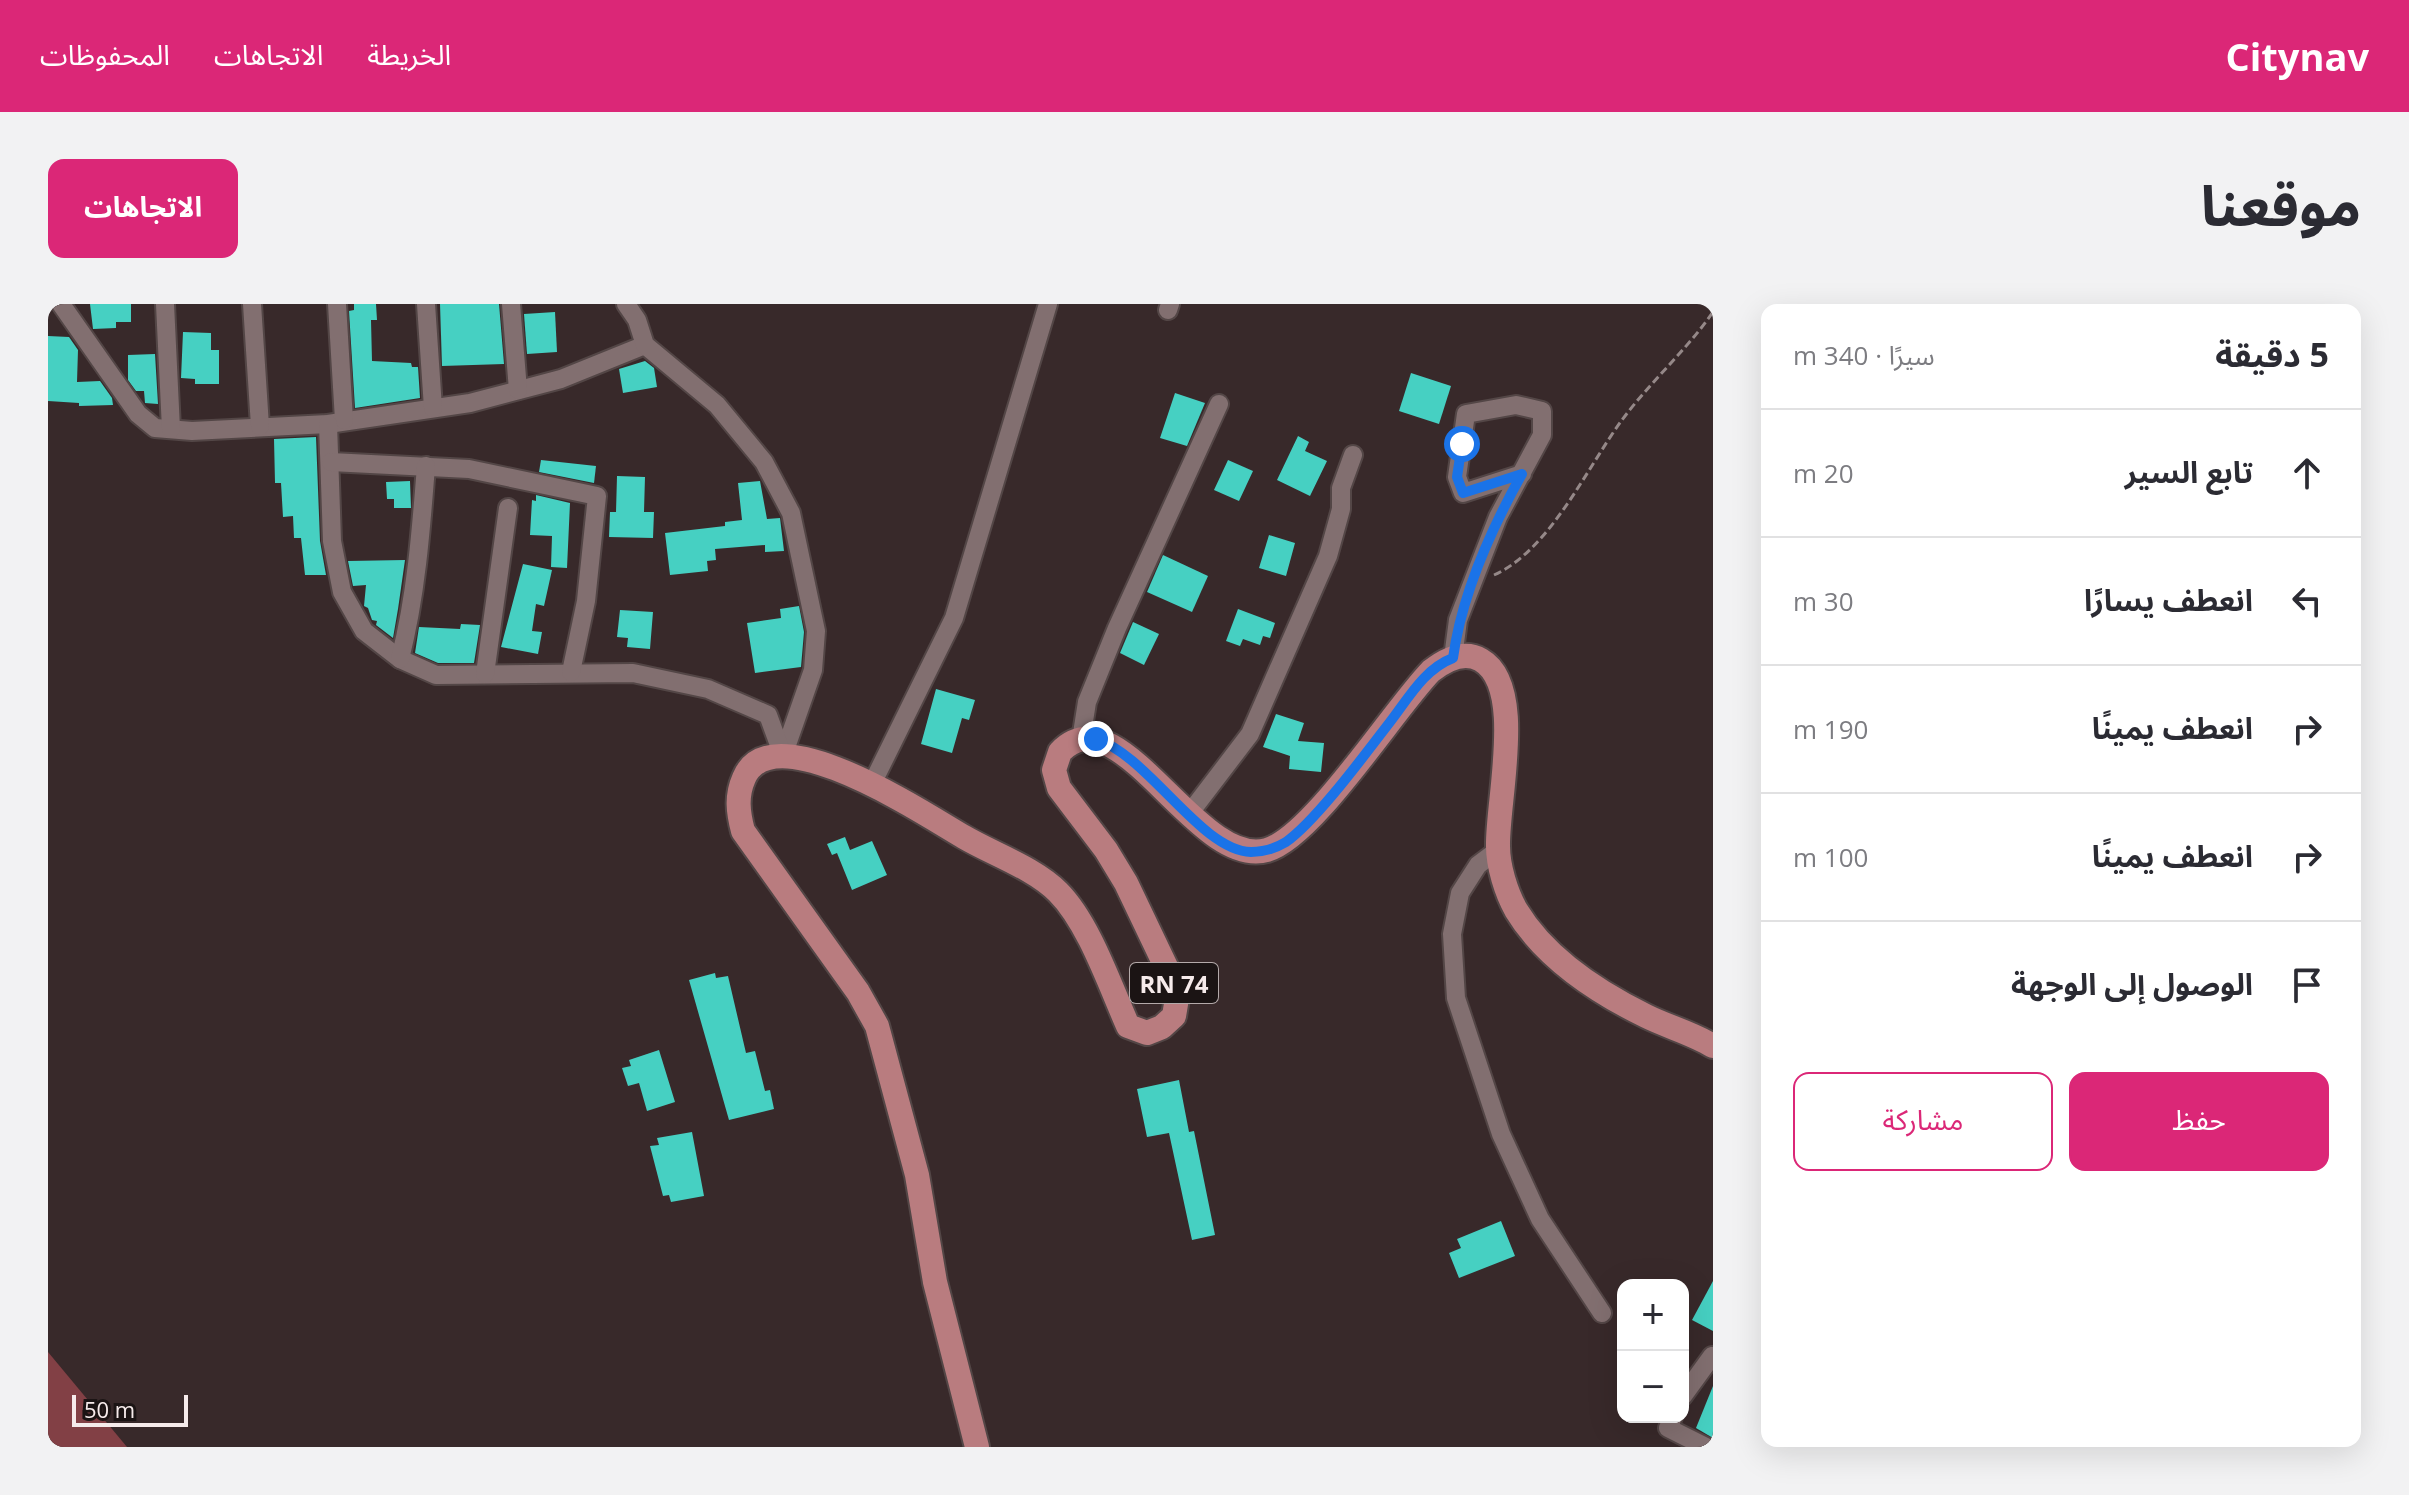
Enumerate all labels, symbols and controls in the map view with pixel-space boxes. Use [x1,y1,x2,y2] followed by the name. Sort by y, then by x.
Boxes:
[2226,30,2369,82] text: Citynav
[40,35,170,73] text: المحفوظات
[214,35,323,73] text: الاتجاهات
[367,35,451,73] text: الخريطة
[48,159,238,258] button: الاتجاهات
[2201,166,2361,242] text: موقعنا
[2215,331,2329,377] text: 5 دقيقة
[1793,337,1935,373] text: سيرًا · 340 m
[1444,426,1480,462] route start
[2125,451,2253,492] text: تابع السير
[2285,451,2329,495] icon: ahead
[1793,455,1854,491] text: 20 m
[2084,579,2253,620] text: انعطف يسارًا
[2285,579,2329,623] icon: left
[1793,583,1854,619] text: 30 m
[2092,707,2253,748] text: انعطف يمينًا
[2285,707,2329,751] icon: right
[1793,711,1868,747] text: 190 m
[1078,721,1114,757] route end
[2092,835,2253,876] text: انعطف يمينًا
[2285,835,2329,879] icon: right
[1793,839,1868,875] text: 100 m
[1130,963,1218,1003] road number: RN 74
[2011,963,2253,1004] text: الوصول إلى الوجهة
[2285,963,2329,1007] icon: arrive
[1793,1072,2053,1171] button: مشاركة
[2069,1072,2329,1171] button: حفظ
[1617,1279,1689,1423] map controls
[1617,1279,1689,1351] button: +
[1617,1351,1689,1423] button: −
[72,1391,188,1427] scale bar
[84,1394,135,1424] text: 50 m

